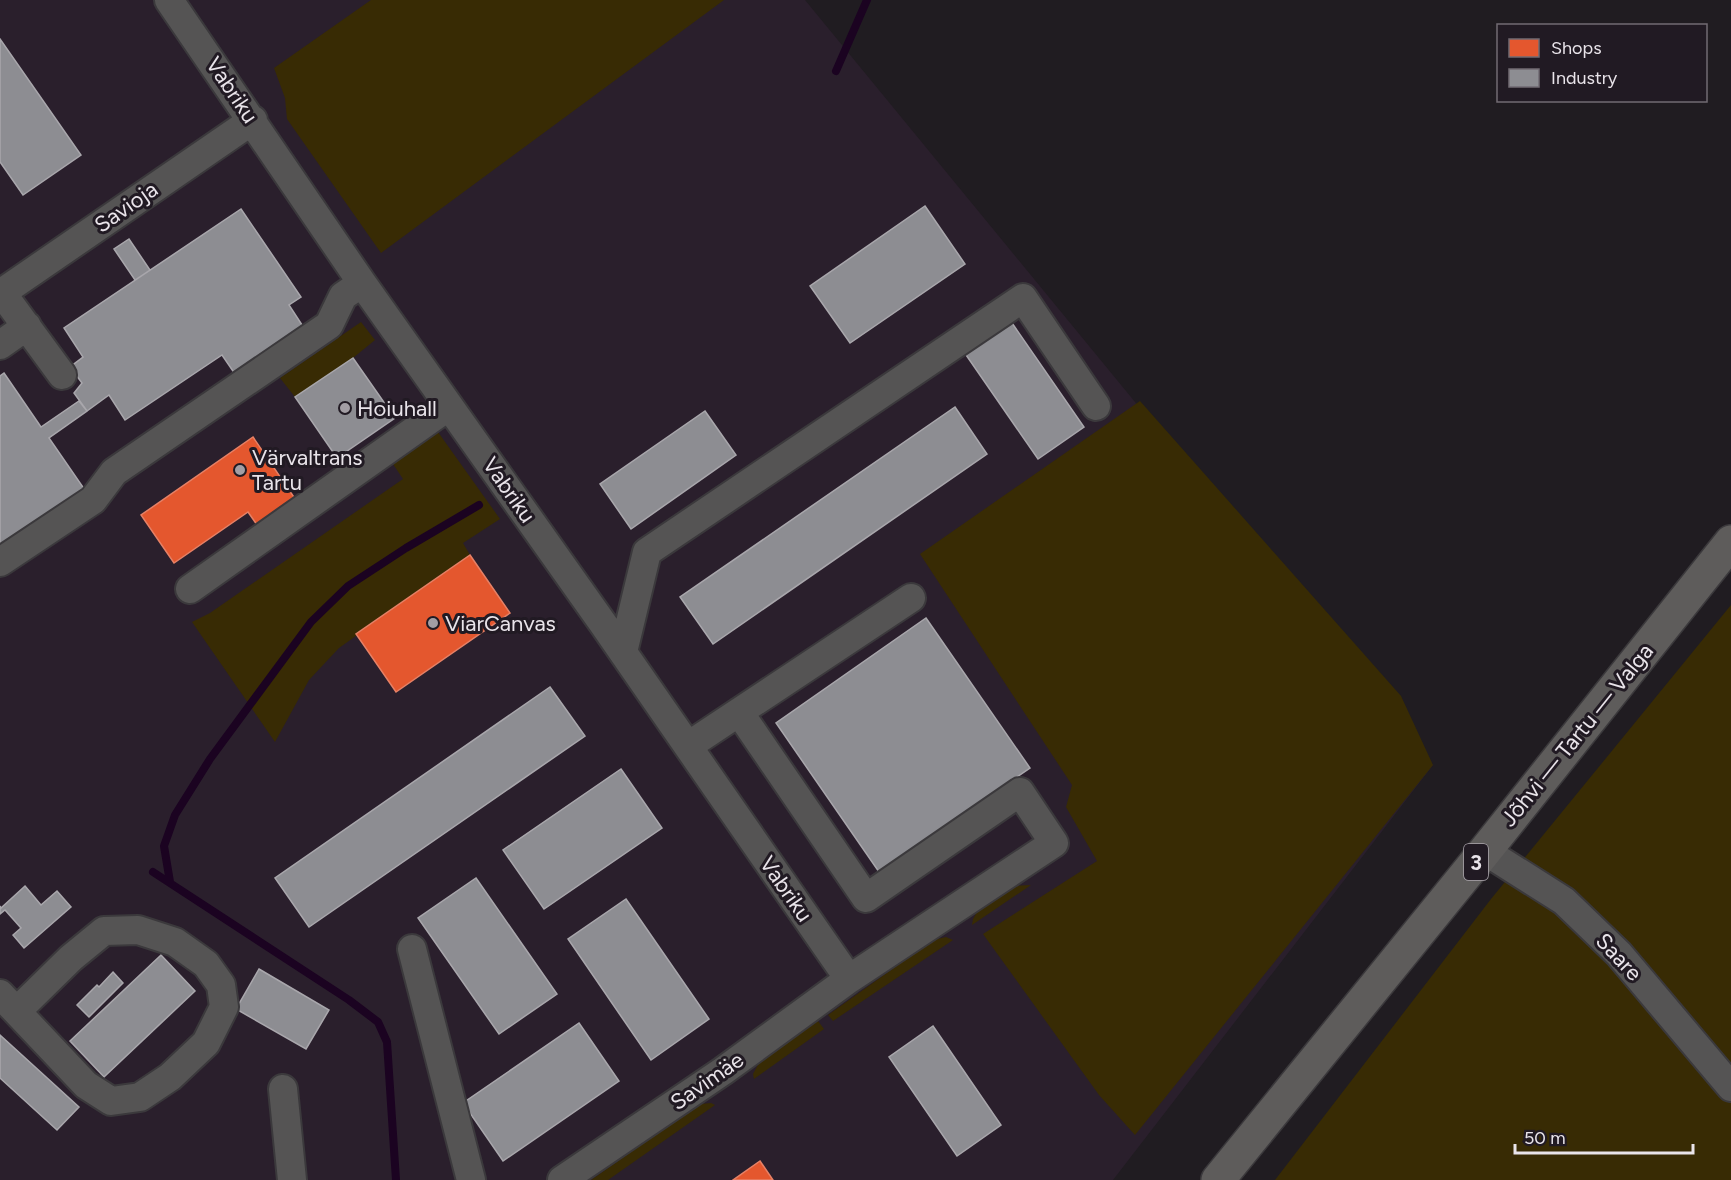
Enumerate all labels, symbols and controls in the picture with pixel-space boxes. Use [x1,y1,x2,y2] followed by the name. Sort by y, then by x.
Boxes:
[1497,24,1707,102] legend
[1551,37,1602,59] text: Shops
[200,52,264,128] street label: Vabriku
[1551,67,1618,89] text: Industry
[89,176,163,238] street label: Savioja
[357,395,437,422] place label: Hoiuhall
[338,401,352,415] marker: Hoiuhall
[252,444,363,496] place label: Värvaltrans Tartu
[477,452,541,528] street label: Vabriku
[233,463,247,477] marker: Värvaltrans Tartu
[445,610,556,637] place label: ViarCanvas
[426,616,440,630] marker: ViarCanvas
[1495,638,1659,832] street label: Jõhvi — Tartu — Valga
[1464,844,1488,880] road number: 3
[754,851,818,927] street label: Vabriku
[1590,928,1648,986] street label: Saare
[665,1046,749,1116] street label: Savimäe
[1515,1117,1694,1155] scale bar
[1524,1127,1566,1149] text: 50 m

